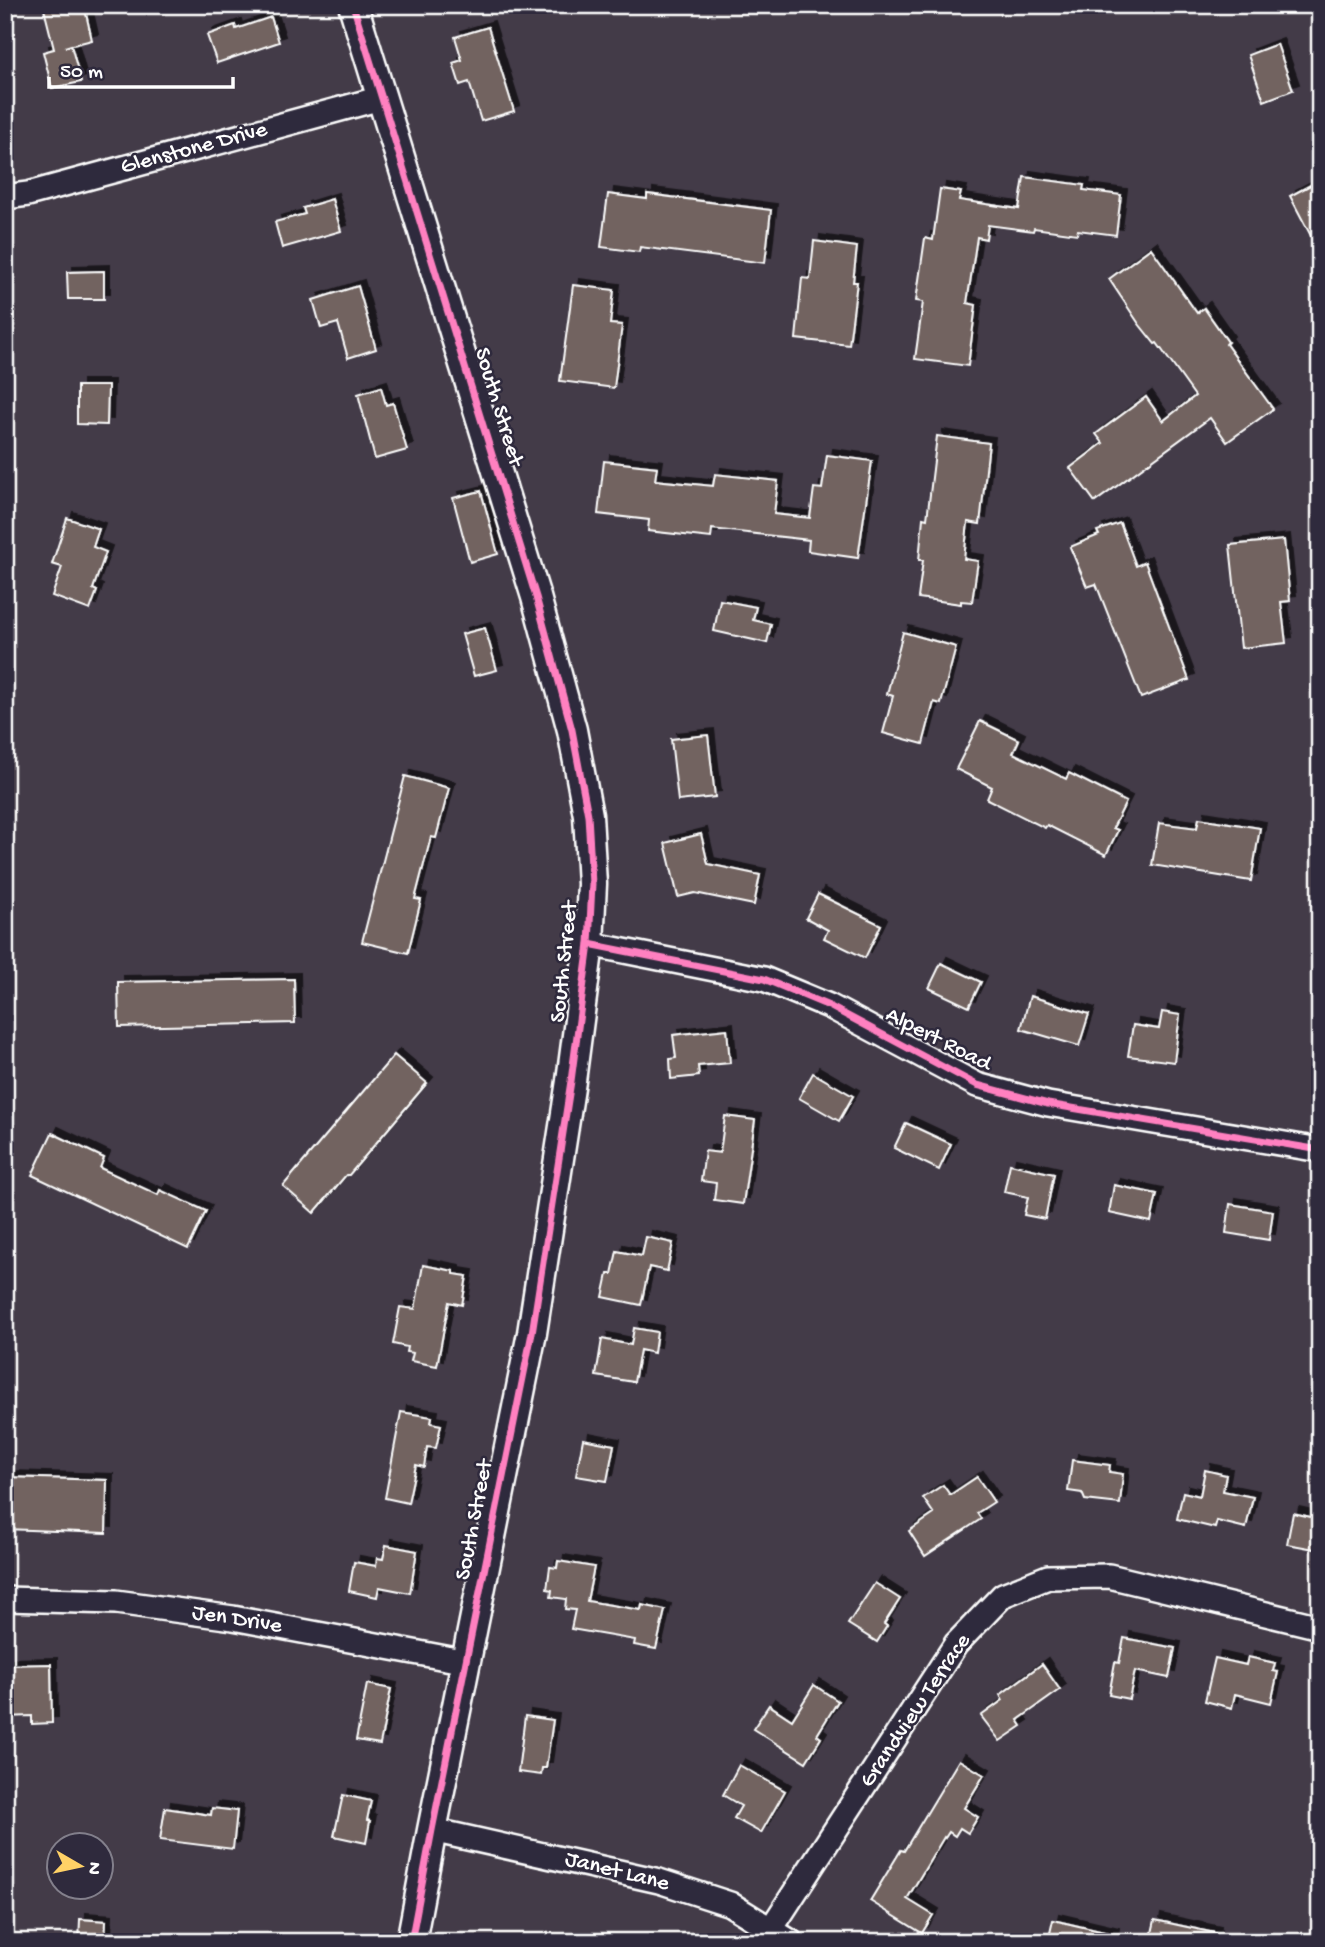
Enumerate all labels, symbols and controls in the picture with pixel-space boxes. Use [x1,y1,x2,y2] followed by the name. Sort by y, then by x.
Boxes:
[49,46,233,90] scale bar
[60,61,103,86] text: 50 m
[118,116,271,182] street label: Glenstone Drive
[467,345,529,471] street label: South Street
[545,898,585,1024] street label: South Street
[881,1002,997,1079] street label: Alpert Road
[450,1456,500,1582] street label: South Street
[190,1600,285,1641] street label: Jen Drive
[855,1628,978,1793] street label: Grandview Terrace
[46,1832,116,1902] north arrow
[562,1846,673,1898] street label: Janet Lane
[81,1860,106,1876] text: N

